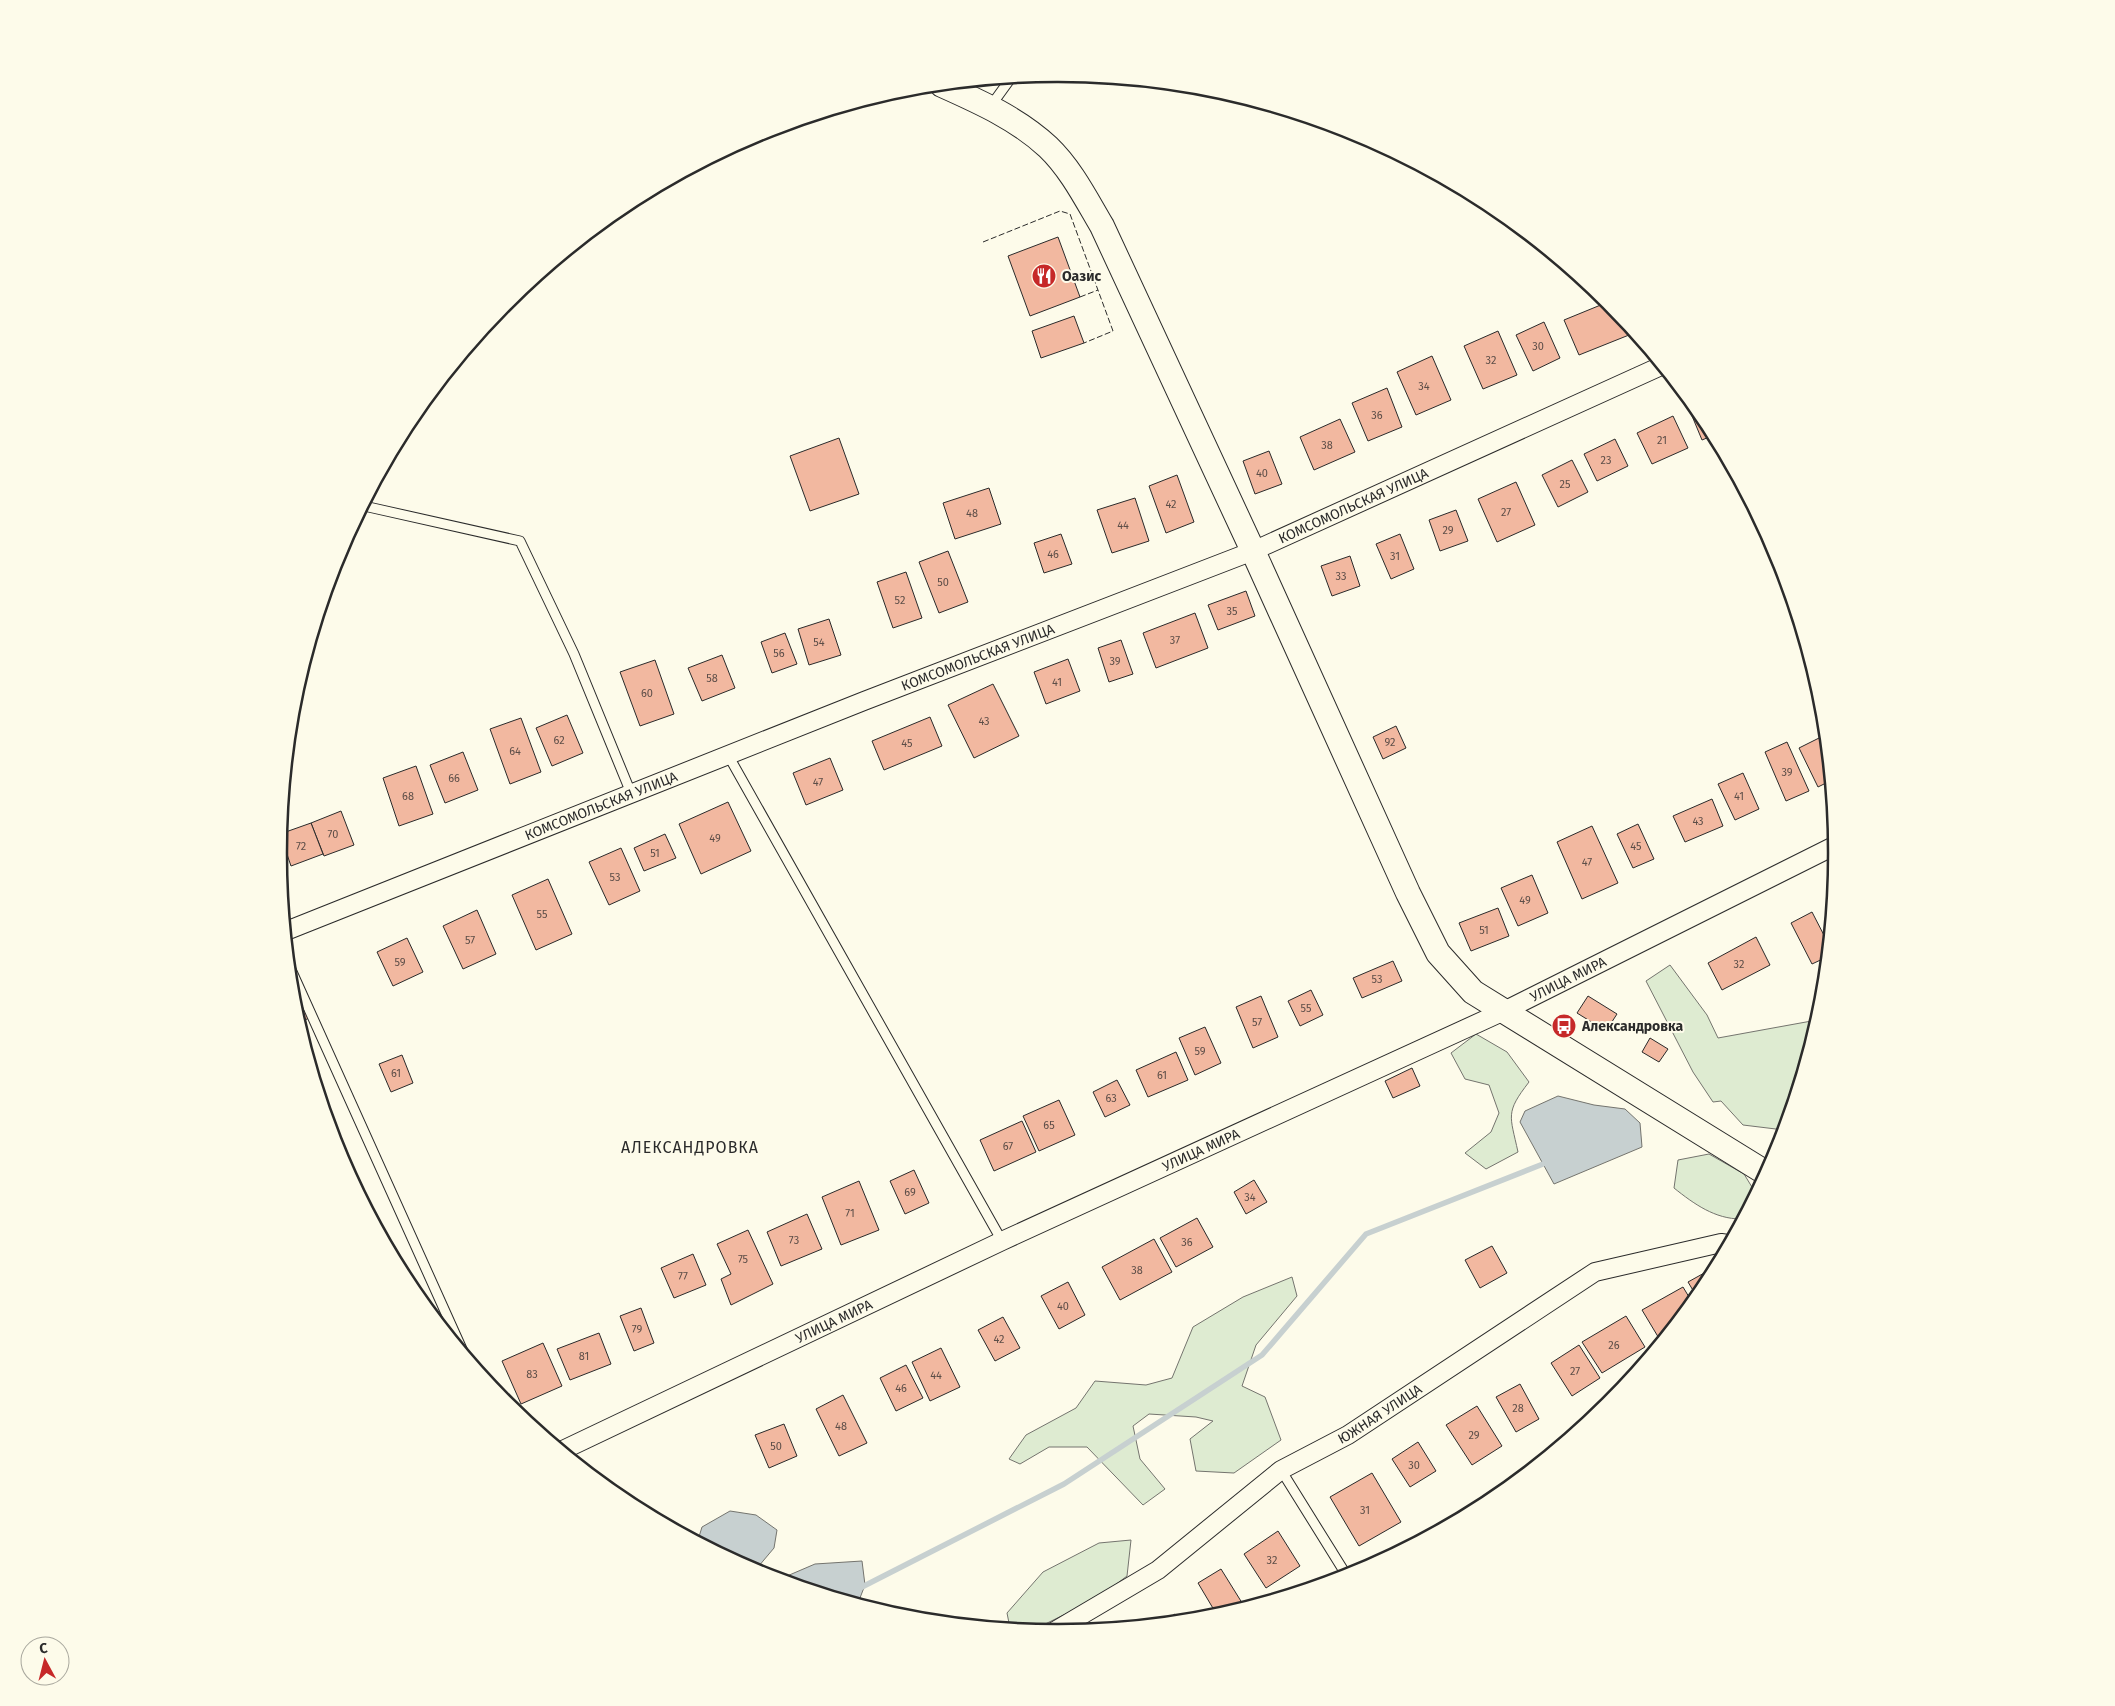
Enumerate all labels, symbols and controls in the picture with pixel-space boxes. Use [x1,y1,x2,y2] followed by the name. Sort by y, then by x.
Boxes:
[1031,263,1057,289] restaurant icon: Оазис
[1062,268,1101,285] place label: Оазис
[1532,340,1544,353] house number: 30
[1486,354,1496,367] house number: 32
[1418,380,1430,393] house number: 34
[1371,409,1383,422] house number: 36
[1657,434,1667,447] house number: 21
[1321,439,1333,452] house number: 38
[1601,454,1611,467] house number: 23
[1276,465,1431,547] street label: КОМСОМОЛЬСКАЯ УЛИЦА
[1256,467,1268,480] house number: 40
[1560,478,1571,491] house number: 25
[1165,498,1177,511] house number: 42
[1501,506,1511,519] house number: 27
[966,507,978,520] house number: 48
[1117,519,1129,532] house number: 44
[1442,524,1454,537] house number: 29
[1047,548,1059,561] house number: 46
[1390,550,1400,563] house number: 31
[1336,570,1346,583] house number: 33
[937,576,949,589] house number: 50
[895,594,905,607] house number: 52
[1227,605,1238,618] house number: 35
[899,620,1057,695] street label: КОМСОМОЛЬСКАЯ УЛИЦА
[1170,634,1180,647] house number: 37
[813,636,825,649] house number: 54
[773,647,785,660] house number: 56
[1109,655,1121,668] house number: 39
[706,672,718,685] house number: 58
[1052,676,1062,689] house number: 41
[641,687,653,700] house number: 60
[978,715,990,728] house number: 43
[553,734,565,747] house number: 62
[1385,736,1395,749] house number: 92
[901,737,913,750] house number: 45
[509,745,521,758] house number: 64
[1781,766,1793,779] house number: 39
[522,768,680,844] street label: КОМСОМОЛЬСКАЯ УЛИЦА
[448,772,460,785] house number: 66
[813,776,823,789] house number: 47
[402,790,414,803] house number: 68
[1734,790,1744,803] house number: 41
[1692,815,1704,828] house number: 43
[328,828,338,841] house number: 70
[709,832,721,845] house number: 49
[296,840,306,853] house number: 72
[1630,840,1642,853] house number: 45
[650,847,660,860] house number: 51
[1582,856,1592,869] house number: 47
[610,871,620,884] house number: 53
[1519,894,1531,907] house number: 49
[537,908,548,921] house number: 55
[1479,924,1489,937] house number: 51
[465,934,475,947] house number: 57
[1527,953,1609,1006] street label: УЛИЦА МИРА
[394,956,406,969] house number: 59
[1734,958,1744,971] house number: 32
[1372,973,1382,986] house number: 53
[1301,1002,1312,1015] house number: 55
[1551,1013,1577,1039] bus stop icon: Александровка
[1252,1016,1262,1029] house number: 57
[1581,1018,1683,1035] place label: Александровка
[1194,1045,1206,1058] house number: 59
[391,1067,401,1080] house number: 61
[1157,1069,1167,1082] house number: 61
[1105,1092,1117,1105] house number: 63
[1043,1119,1055,1132] house number: 65
[1160,1125,1242,1175] street label: УЛИЦА МИРА
[621,1138,759,1157] district label: АЛЕКСАНДРОВКА
[1003,1140,1013,1153] house number: 67
[904,1186,916,1199] house number: 69
[1244,1191,1256,1204] house number: 34
[845,1207,855,1220] house number: 71
[789,1234,799,1247] house number: 73
[1181,1236,1193,1249] house number: 36
[738,1253,749,1266] house number: 75
[1131,1264,1143,1277] house number: 38
[678,1270,688,1283] house number: 77
[793,1296,875,1347] street label: УЛИЦА МИРА
[1057,1300,1069,1313] house number: 40
[632,1323,642,1336] house number: 79
[993,1333,1005,1346] house number: 42
[1608,1339,1620,1352] house number: 26
[579,1350,589,1363] house number: 81
[1570,1365,1580,1378] house number: 27
[526,1368,538,1381] house number: 83
[930,1369,942,1382] house number: 44
[1335,1381,1425,1448] street label: ЮЖНАЯ УЛИЦА
[895,1382,907,1395] house number: 46
[1512,1402,1524,1415] house number: 28
[835,1420,847,1433] house number: 48
[1468,1429,1480,1442] house number: 29
[770,1440,782,1453] house number: 50
[1408,1459,1420,1472] house number: 30
[1360,1504,1370,1517] house number: 31
[1267,1554,1277,1567] house number: 32
[20,1636,70,1686] north arrow
[38,1640,49,1658] text: С

